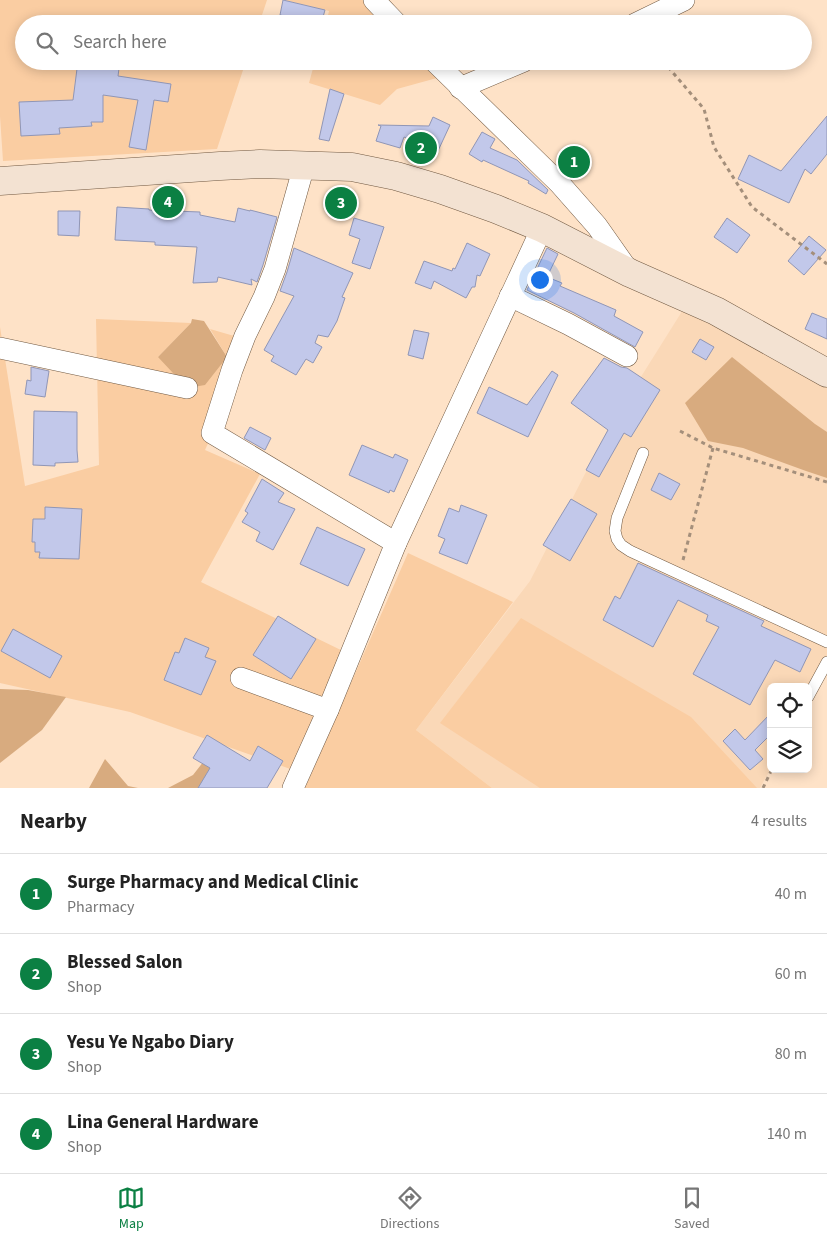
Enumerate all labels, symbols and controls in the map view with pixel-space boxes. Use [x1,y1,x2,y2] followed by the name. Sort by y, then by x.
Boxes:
[15,15,812,70] search box
[33,29,61,57] icon: search
[73,29,167,56] text: Search here
[405,129,437,167] pin: 2
[558,143,590,181] pin: 1
[152,183,184,221] pin: 4
[325,184,357,222] pin: 3
[527,267,553,293] your location
[767,683,812,773] map controls
[767,683,812,728] button: locate
[767,728,812,773] button: layers
[20,806,87,836] text: Nearby
[751,810,807,832] text: 4 results
[67,869,359,896] text: Surge Pharmacy and Medical Clinic
[32,883,40,905] text: 1
[775,883,807,905] text: 40 m
[67,896,135,918] text: Pharmacy
[67,949,183,976] text: Blessed Salon
[32,963,40,985] text: 2
[775,963,807,985] text: 60 m
[67,976,102,998] text: Shop
[67,1029,234,1056] text: Yesu Ye Ngabo Diary
[32,1043,40,1065] text: 3
[775,1043,807,1065] text: 80 m
[67,1056,102,1078] text: Shop
[67,1109,259,1136] text: Lina General Hardware
[32,1123,40,1145] text: 4
[767,1123,807,1145] text: 140 m
[67,1136,102,1158] text: Shop
[117,1184,145,1234] tab: Map
[380,1184,439,1234] tab: Directions
[674,1184,710,1234] tab: Saved

